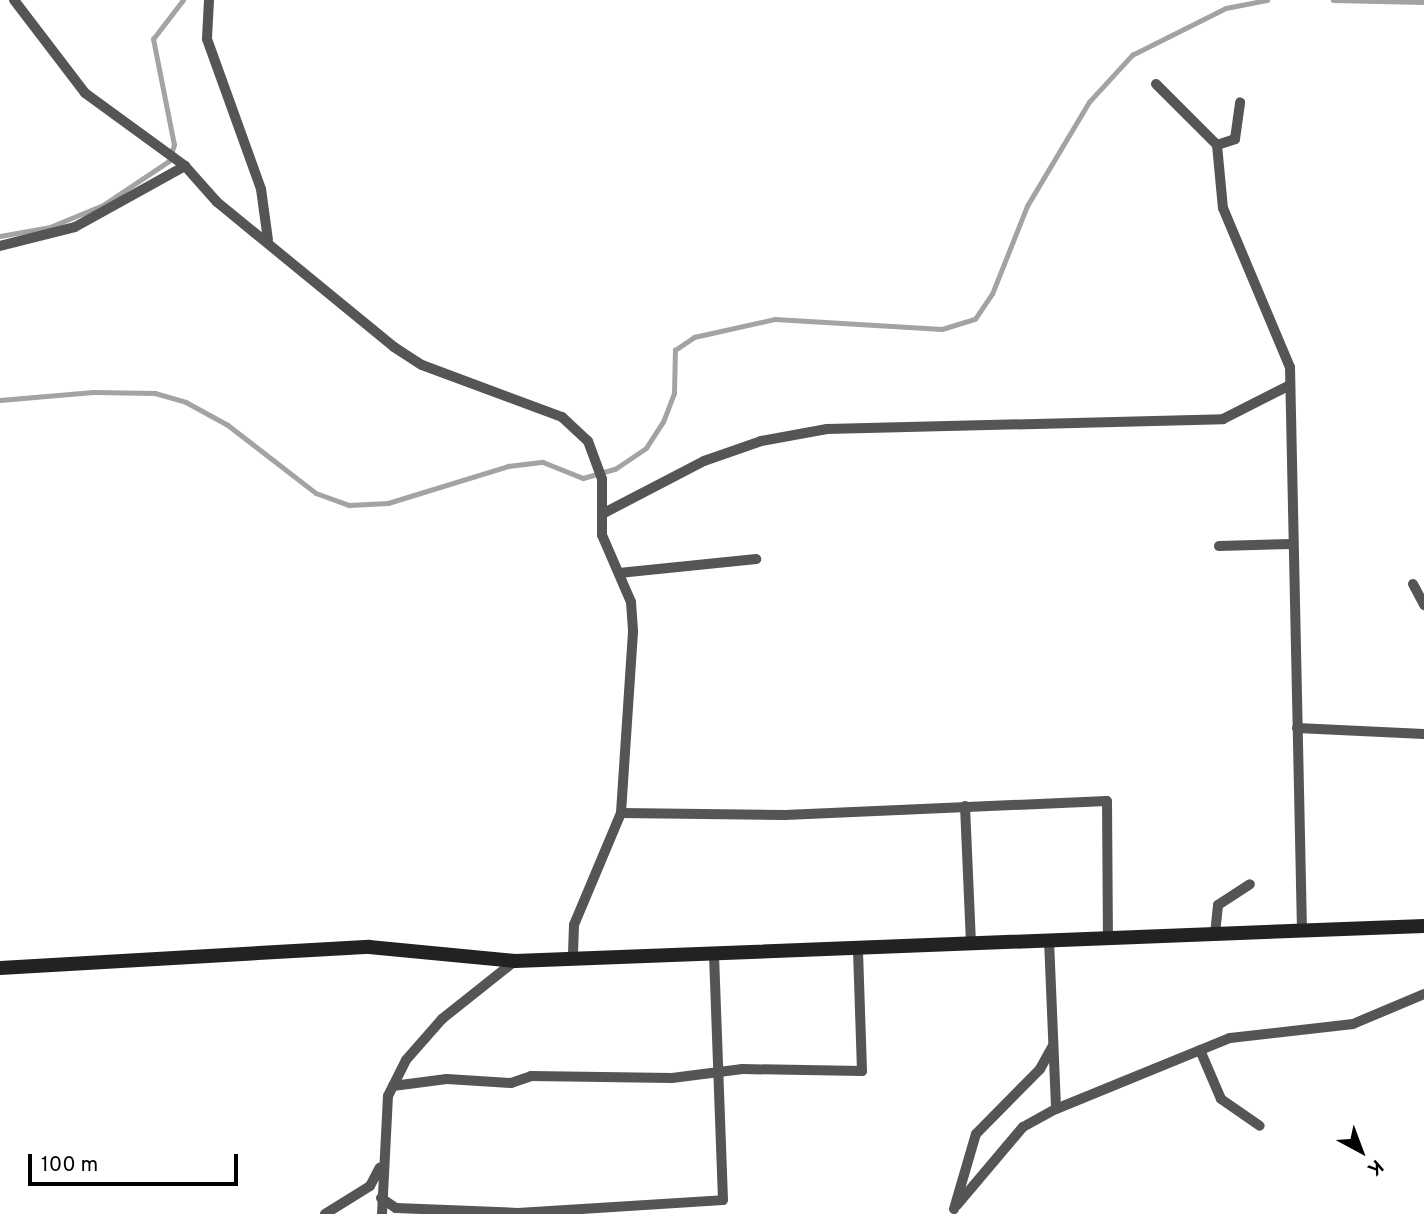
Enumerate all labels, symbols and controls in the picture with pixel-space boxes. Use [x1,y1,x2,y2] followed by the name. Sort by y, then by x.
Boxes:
[1326,1116,1396,1186] north arrow
[32,1140,242,1184] scale bar
[41,1152,98,1179] text: 100 m
[1362,1153,1388,1180] text: K

